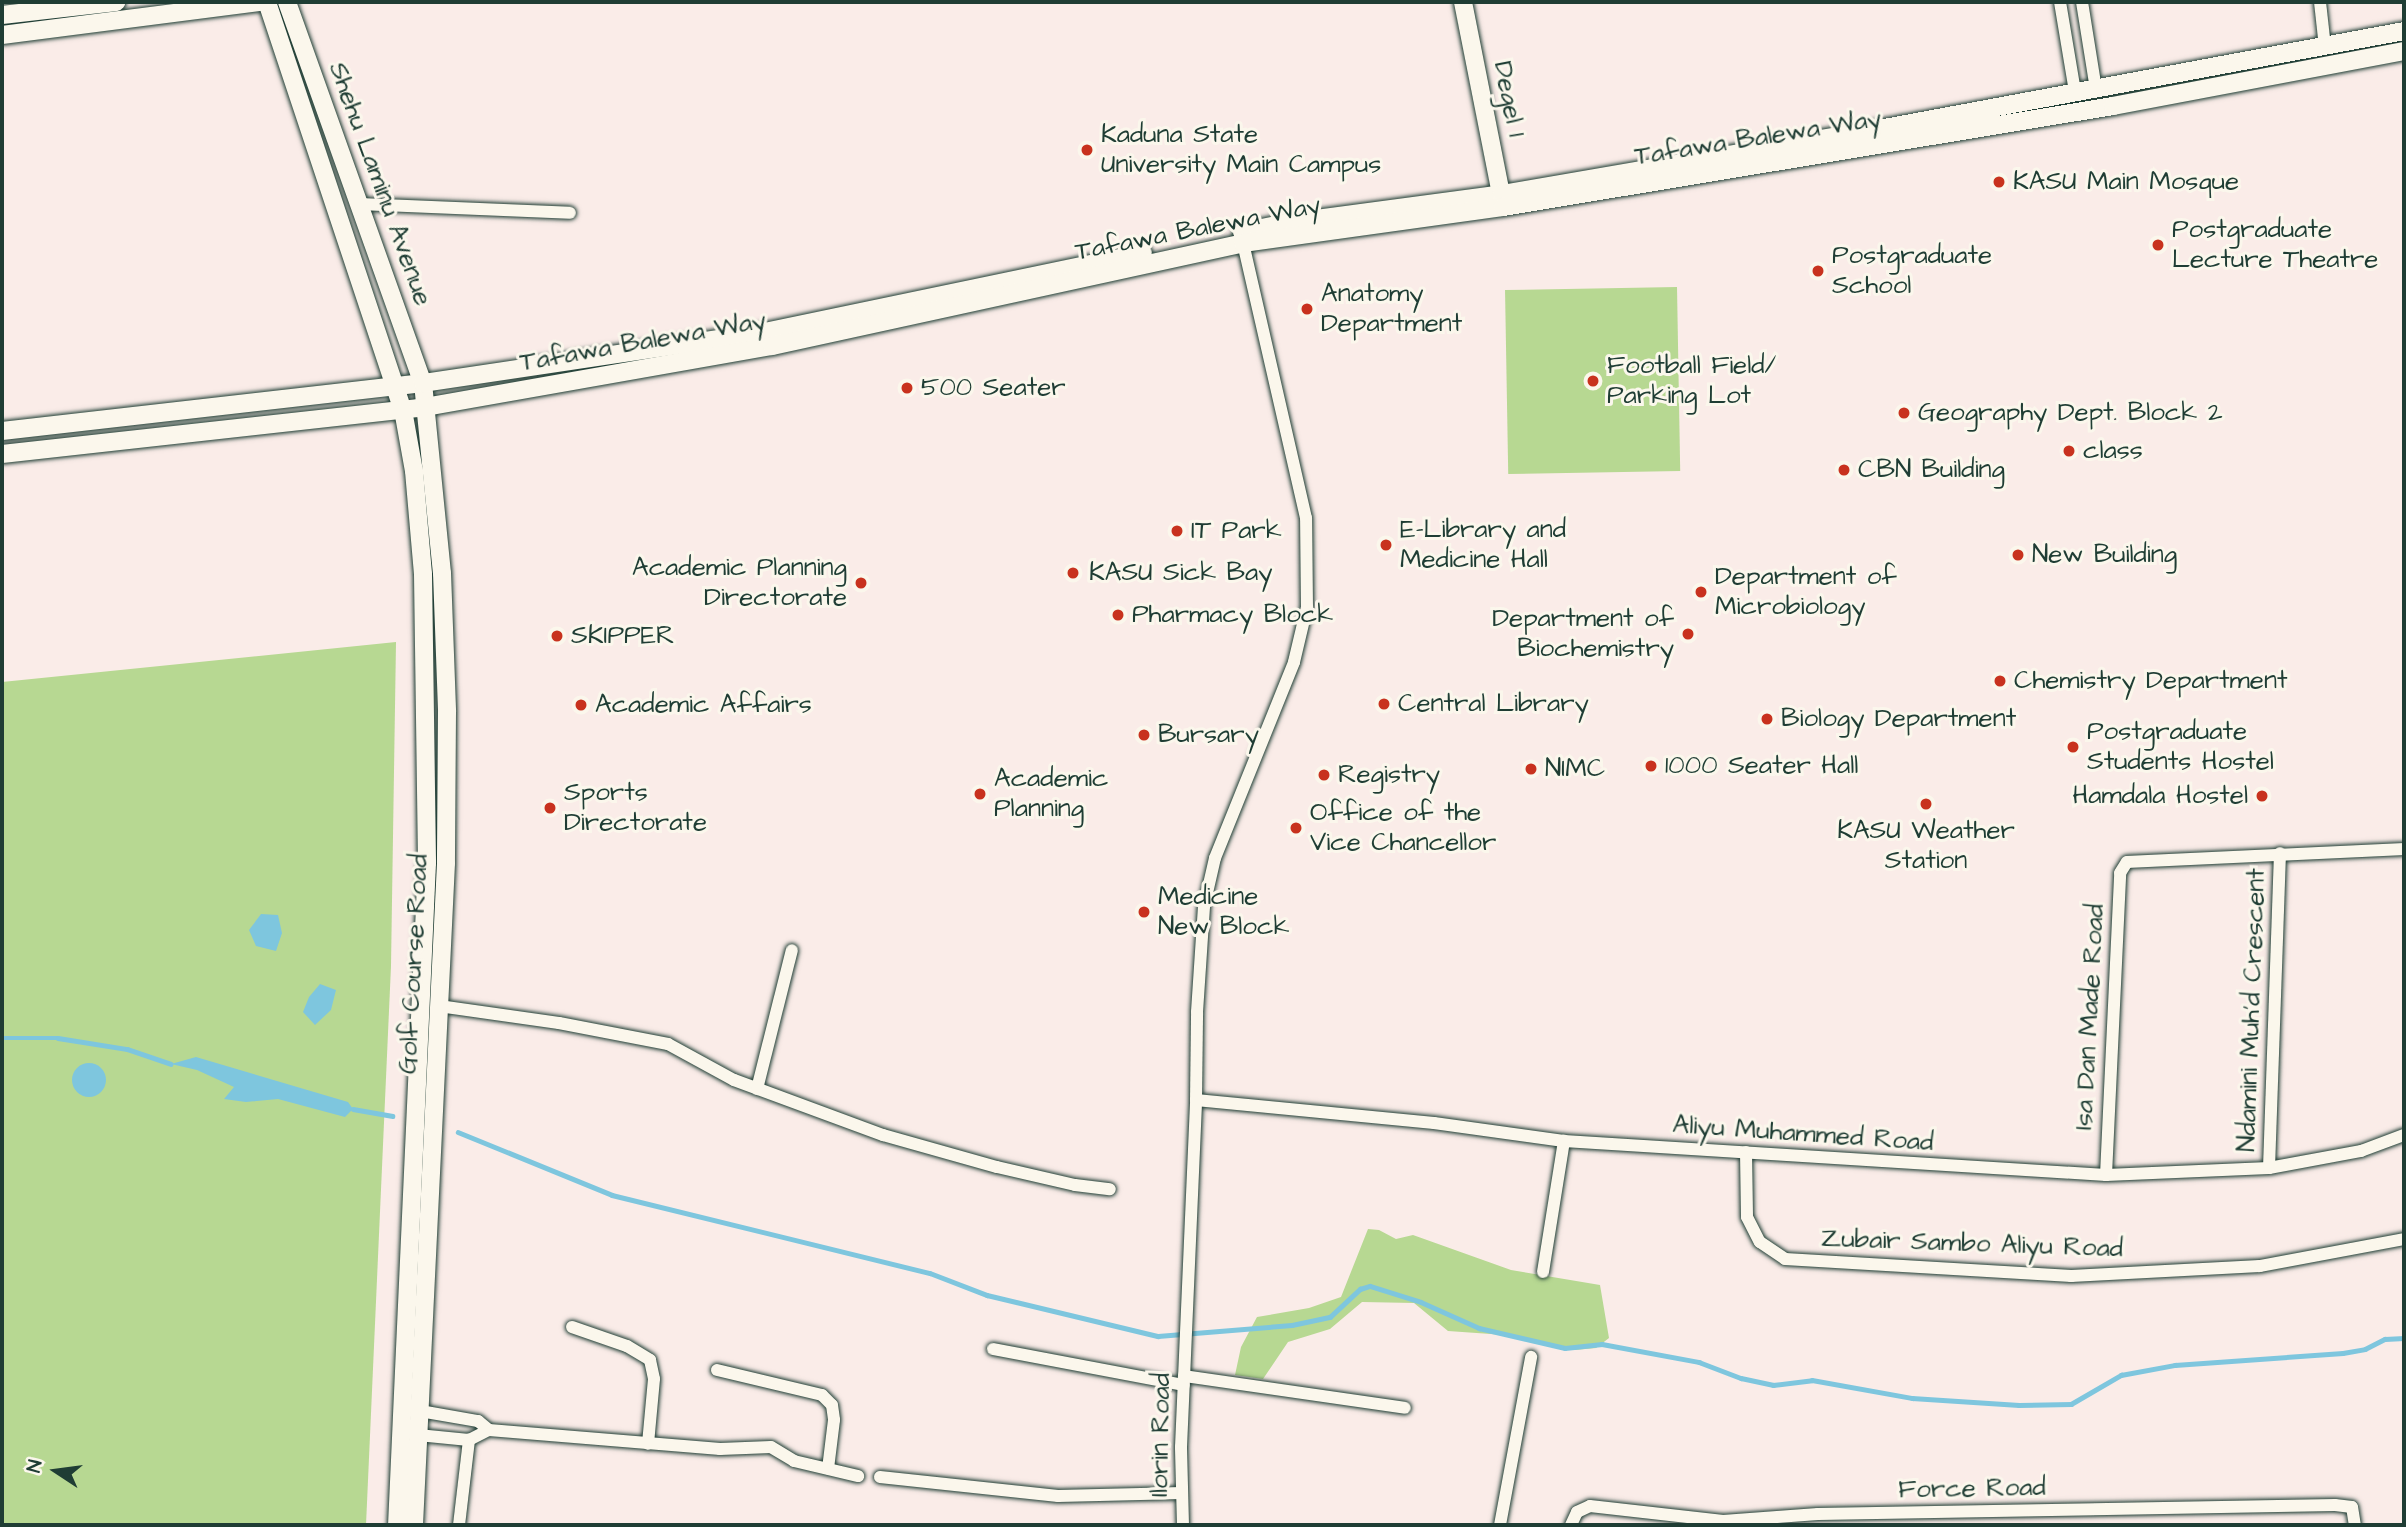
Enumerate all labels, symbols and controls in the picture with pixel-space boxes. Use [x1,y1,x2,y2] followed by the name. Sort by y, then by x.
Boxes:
[321,58,439,310] street label: Shehu Laminu Avenue
[1486,59,1532,139] street label: Degel 1
[1632,103,1884,173] street label: Tafawa Balewa Way
[1101,119,1381,180] place label: Kaduna State University Main Campus
[1079,142,1095,158] marker: Kaduna State University Main Campus
[2013,166,2239,198] place label: KASU Main Mosque
[1991,174,2007,190] marker: KASU Main Mosque
[1073,190,1323,268] street label: Tafawa Balewa Way
[2172,214,2378,276] place label: Postgraduate Lecture Theatre
[2150,237,2166,253] marker: Postgraduate Lecture Theatre
[1832,240,1992,302] place label: Postgraduate School
[1810,263,1826,279] marker: Postgraduate School
[1321,278,1462,340] place label: Anatomy Department
[1299,301,1315,317] marker: Anatomy Department
[518,305,768,379] street label: Tafawa Balewa Way
[1607,350,1776,412] place label: Football Field/ Parking Lot
[921,372,1066,404] place label: 500 Seater
[1585,373,1601,389] marker: Football Field/ Parking Lot
[899,380,915,396] marker: 500 Seater
[1918,397,2223,429] place label: Geography Dept. Block 2
[1896,405,1912,421] marker: Geography Dept. Block 2
[2083,435,2143,467] place label: class
[2061,443,2077,459] marker: class
[1858,454,2005,486] place label: CBN Building
[1836,462,1852,478] marker: CBN Building
[1400,514,1566,576] place label: E-Library and Medicine Hall
[1191,515,1282,547] place label: IT Park
[1169,523,1185,539] marker: IT Park
[1378,537,1394,553] marker: E-Library and Medicine Hall
[2032,539,2177,571] place label: New Building
[2010,547,2026,563] marker: New Building
[632,552,847,614] place label: Academic Planning Directorate
[1089,557,1273,589] place label: KASU Sick Bay
[1715,561,1897,622] place label: Department of Microbiology
[1063,563,1083,583] marker: KASU Sick Bay
[853,575,869,591] marker: Academic Planning Directorate
[1693,584,1709,600] marker: Department of Microbiology
[1132,599,1333,631] place label: Pharmacy Block
[1492,603,1674,664] place label: Department of Biochemistry
[1110,607,1126,623] marker: Pharmacy Block
[571,620,674,652] place label: SKIPPER
[1680,626,1696,642] marker: Department of Biochemistry
[549,628,565,644] marker: SKIPPER
[2014,665,2287,697] place label: Chemistry Department
[1992,673,2008,689] marker: Chemistry Department
[1398,688,1589,720] place label: Central Library
[595,689,812,721] place label: Academic Affairs
[1376,696,1392,712] marker: Central Library
[573,697,589,713] marker: Academic Affairs
[1781,703,2016,735] place label: Biology Department
[1759,711,1775,727] marker: Biology Department
[2087,716,2274,778] place label: Postgraduate Students Hostel
[1158,719,1259,751] place label: Bursary
[1136,727,1152,743] marker: Bursary
[2065,739,2081,755] marker: Postgraduate Students Hostel
[1665,750,1858,782] place label: 1000 Seater Hall
[1545,753,1605,785] place label: NIMC
[1643,758,1659,774] marker: 1000 Seater Hall
[1338,759,1440,791] place label: Registry
[1523,761,1539,777] marker: NIMC
[994,763,1108,824] place label: Academic Planning
[1316,767,1332,783] marker: Registry
[564,777,707,838] place label: Sports Directorate
[2072,780,2248,812] place label: Hamdala Hostel
[972,786,988,802] marker: Academic Planning
[2254,788,2270,804] marker: Hamdala Hostel
[1918,796,1934,812] marker: KASU Weather Station
[1310,797,1496,858] place label: Office of the Vice Chancellor
[542,800,558,816] marker: Sports Directorate
[1837,815,2015,876] place label: KASU Weather Station
[1288,820,1304,836] marker: Office of the Vice Chancellor
[393,853,435,1075] street label: Golf Course Road
[2231,868,2273,1152] street label: Ndamini Muh'd Crescent
[1158,881,1289,942] place label: Medicine New Block
[2068,903,2112,1131] street label: Isa Dan Made Road
[1136,904,1152,920] marker: Medicine New Block
[1672,1109,1934,1159] street label: Aliyu Muhammed Road
[1820,1223,2124,1265] street label: Zubair Sambo Aliyu Road
[1144,1373,1178,1497] street label: Ilorin Road
[21,1436,91,1506] north arrow
[21,1457,50,1475] text: N
[1898,1472,2046,1506] street label: Force Road

